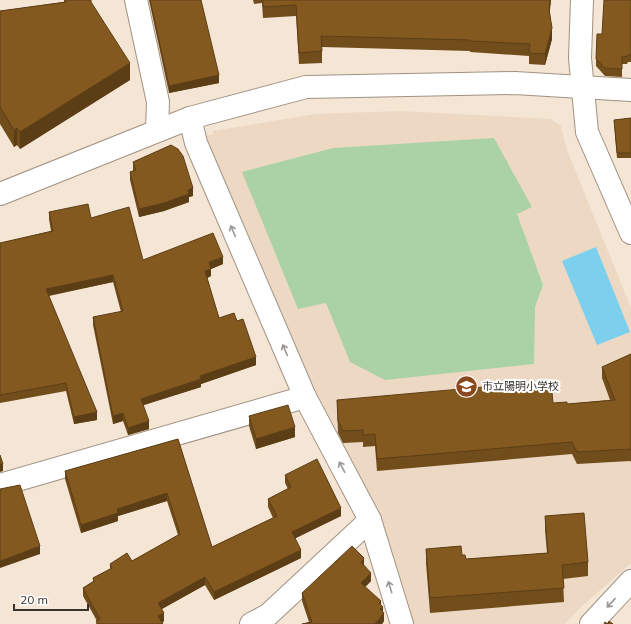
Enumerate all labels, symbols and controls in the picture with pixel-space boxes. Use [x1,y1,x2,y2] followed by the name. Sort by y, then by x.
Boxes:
[229,225,237,237] one-way arrow
[281,344,288,356] one-way arrow
[454,373,480,399] school or university icon: 市立陽明小学校
[482,379,559,393] place label: 市立陽明小学校
[338,461,345,473] one-way arrow
[386,580,393,593] one-way arrow
[14,586,88,612] scale bar
[20,592,48,607] text: 20 m
[607,597,616,607] one-way arrow

